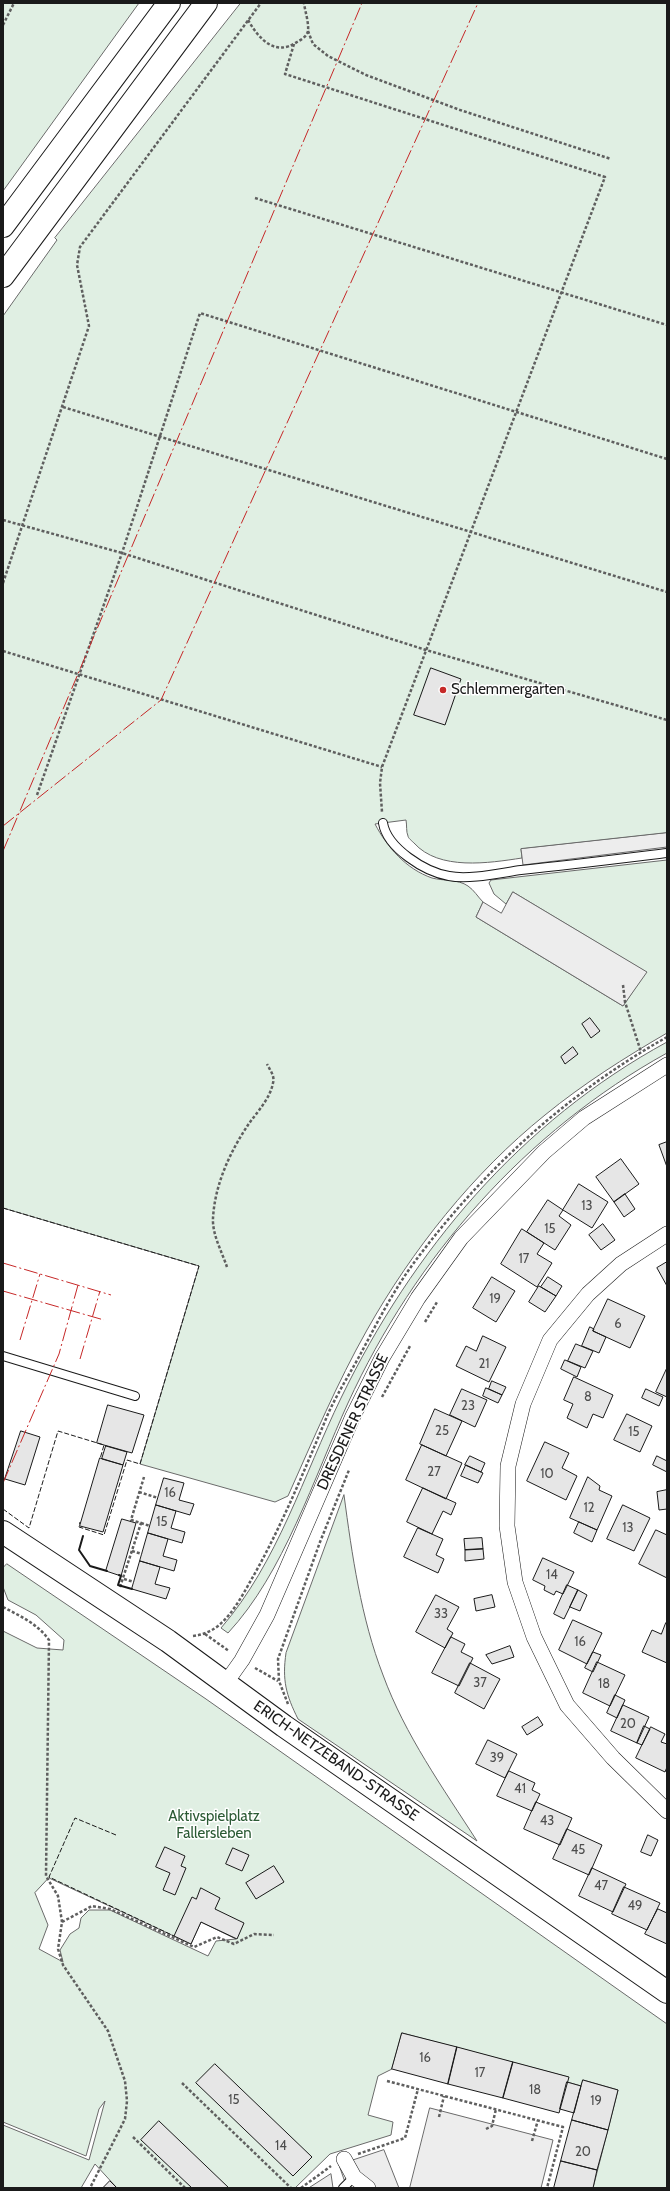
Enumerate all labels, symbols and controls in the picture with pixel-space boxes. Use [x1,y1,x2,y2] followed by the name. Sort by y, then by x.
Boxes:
[451,681,565,699] place label: Schlemmergarten
[438,685,448,695] marker: Schlemmergarten
[581,1198,593,1214] house number: 13
[544,1221,556,1237] house number: 15
[519,1251,529,1267] house number: 17
[489,1291,501,1307] house number: 19
[614,1316,622,1332] house number: 6
[313,1351,393,1493] street label: DRESDENER STRASSE
[478,1356,490,1372] house number: 21
[584,1389,592,1405] house number: 8
[461,1398,475,1414] house number: 23
[435,1423,449,1439] house number: 25
[628,1424,640,1440] house number: 15
[427,1464,441,1480] house number: 27
[540,1466,554,1482] house number: 10
[164,1485,176,1501] house number: 16
[583,1500,595,1516] house number: 12
[156,1514,168,1530] house number: 15
[622,1520,634,1536] house number: 13
[546,1567,558,1583] house number: 14
[434,1606,448,1622] house number: 33
[574,1634,586,1650] house number: 16
[473,1675,487,1691] house number: 37
[598,1676,610,1692] house number: 18
[250,1697,422,1825] street label: ERICH-NETZEBAND-STRASSE
[620,1716,636,1732] house number: 20
[490,1750,504,1766] house number: 39
[514,1781,526,1797] house number: 41
[168,1808,260,1843] park label: Aktivspielplatz Fallersleben
[540,1813,554,1829] house number: 43
[571,1842,585,1858] house number: 45
[594,1878,608,1894] house number: 47
[628,1898,642,1914] house number: 49
[419,2050,431,2066] house number: 16
[475,2065,485,2081] house number: 17
[529,2082,541,2098] house number: 18
[228,2092,240,2108] house number: 15
[590,2093,602,2109] house number: 19
[275,2138,287,2154] house number: 14
[575,2144,591,2160] house number: 20

